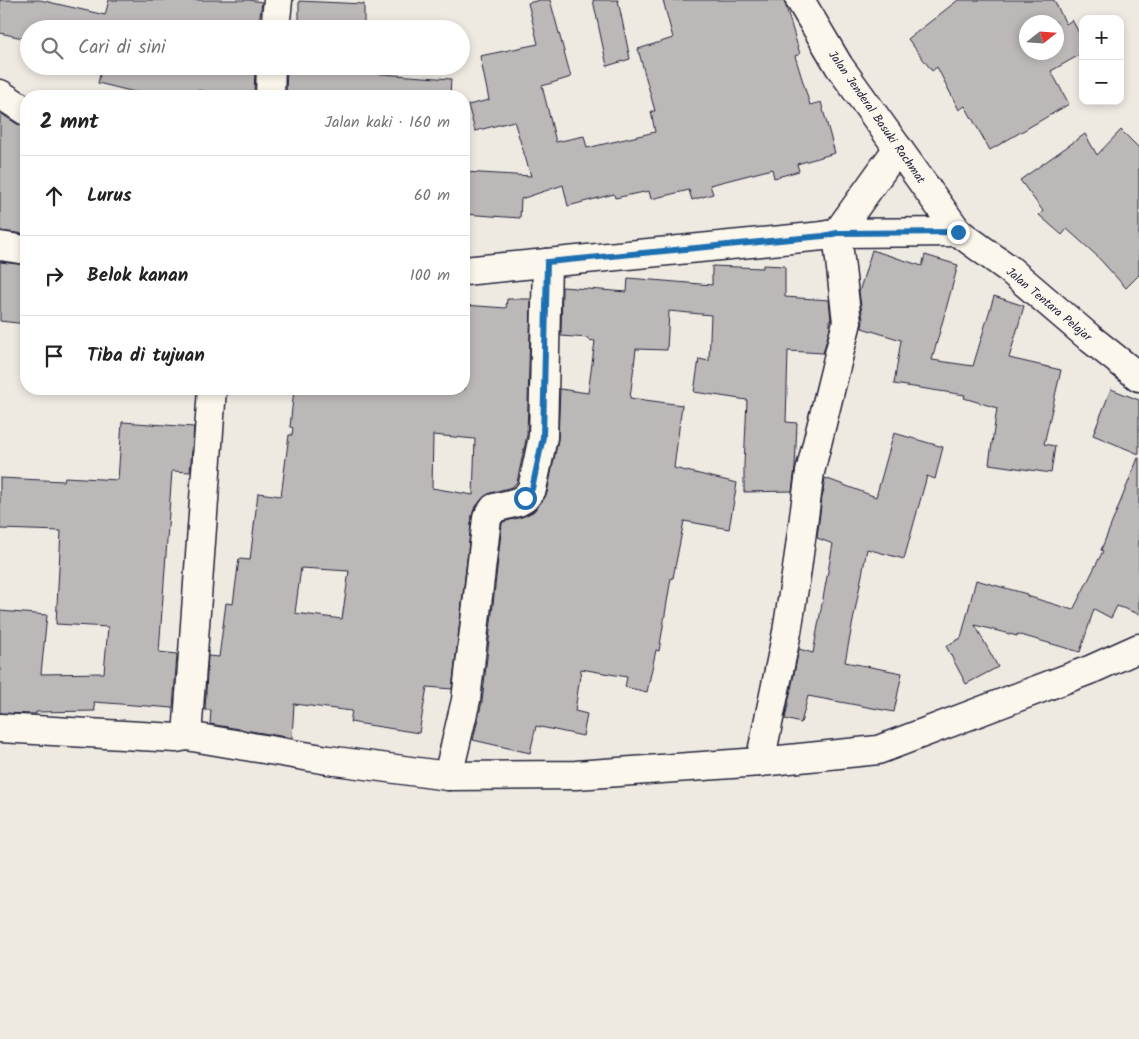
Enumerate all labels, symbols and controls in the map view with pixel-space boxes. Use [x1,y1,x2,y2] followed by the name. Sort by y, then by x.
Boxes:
[1019,15,1064,60] north arrow
[1079,15,1124,105] map controls
[1079,15,1124,60] button: +
[20,20,470,75] search box
[78,33,166,63] text: Cari di sini
[38,34,66,62] icon: search
[823,47,930,188] street label: Jalan Jenderal Basuki Rachmat
[1079,60,1124,105] button: −
[40,106,99,139] text: 2 mnt
[325,110,450,135] text: Jalan kaki · 160 m
[87,181,132,211] text: Lurus
[40,182,68,210] icon: ahead
[414,183,450,208] text: 60 m
[947,221,970,244] route end
[87,261,188,291] text: Belok kanan
[40,262,68,290] icon: right
[410,263,450,288] text: 100 m
[1002,263,1097,347] street label: Jalan Tentara Pelajar
[87,341,205,371] text: Tiba di tujuan
[40,342,68,370] icon: arrive
[514,487,537,510] route start

